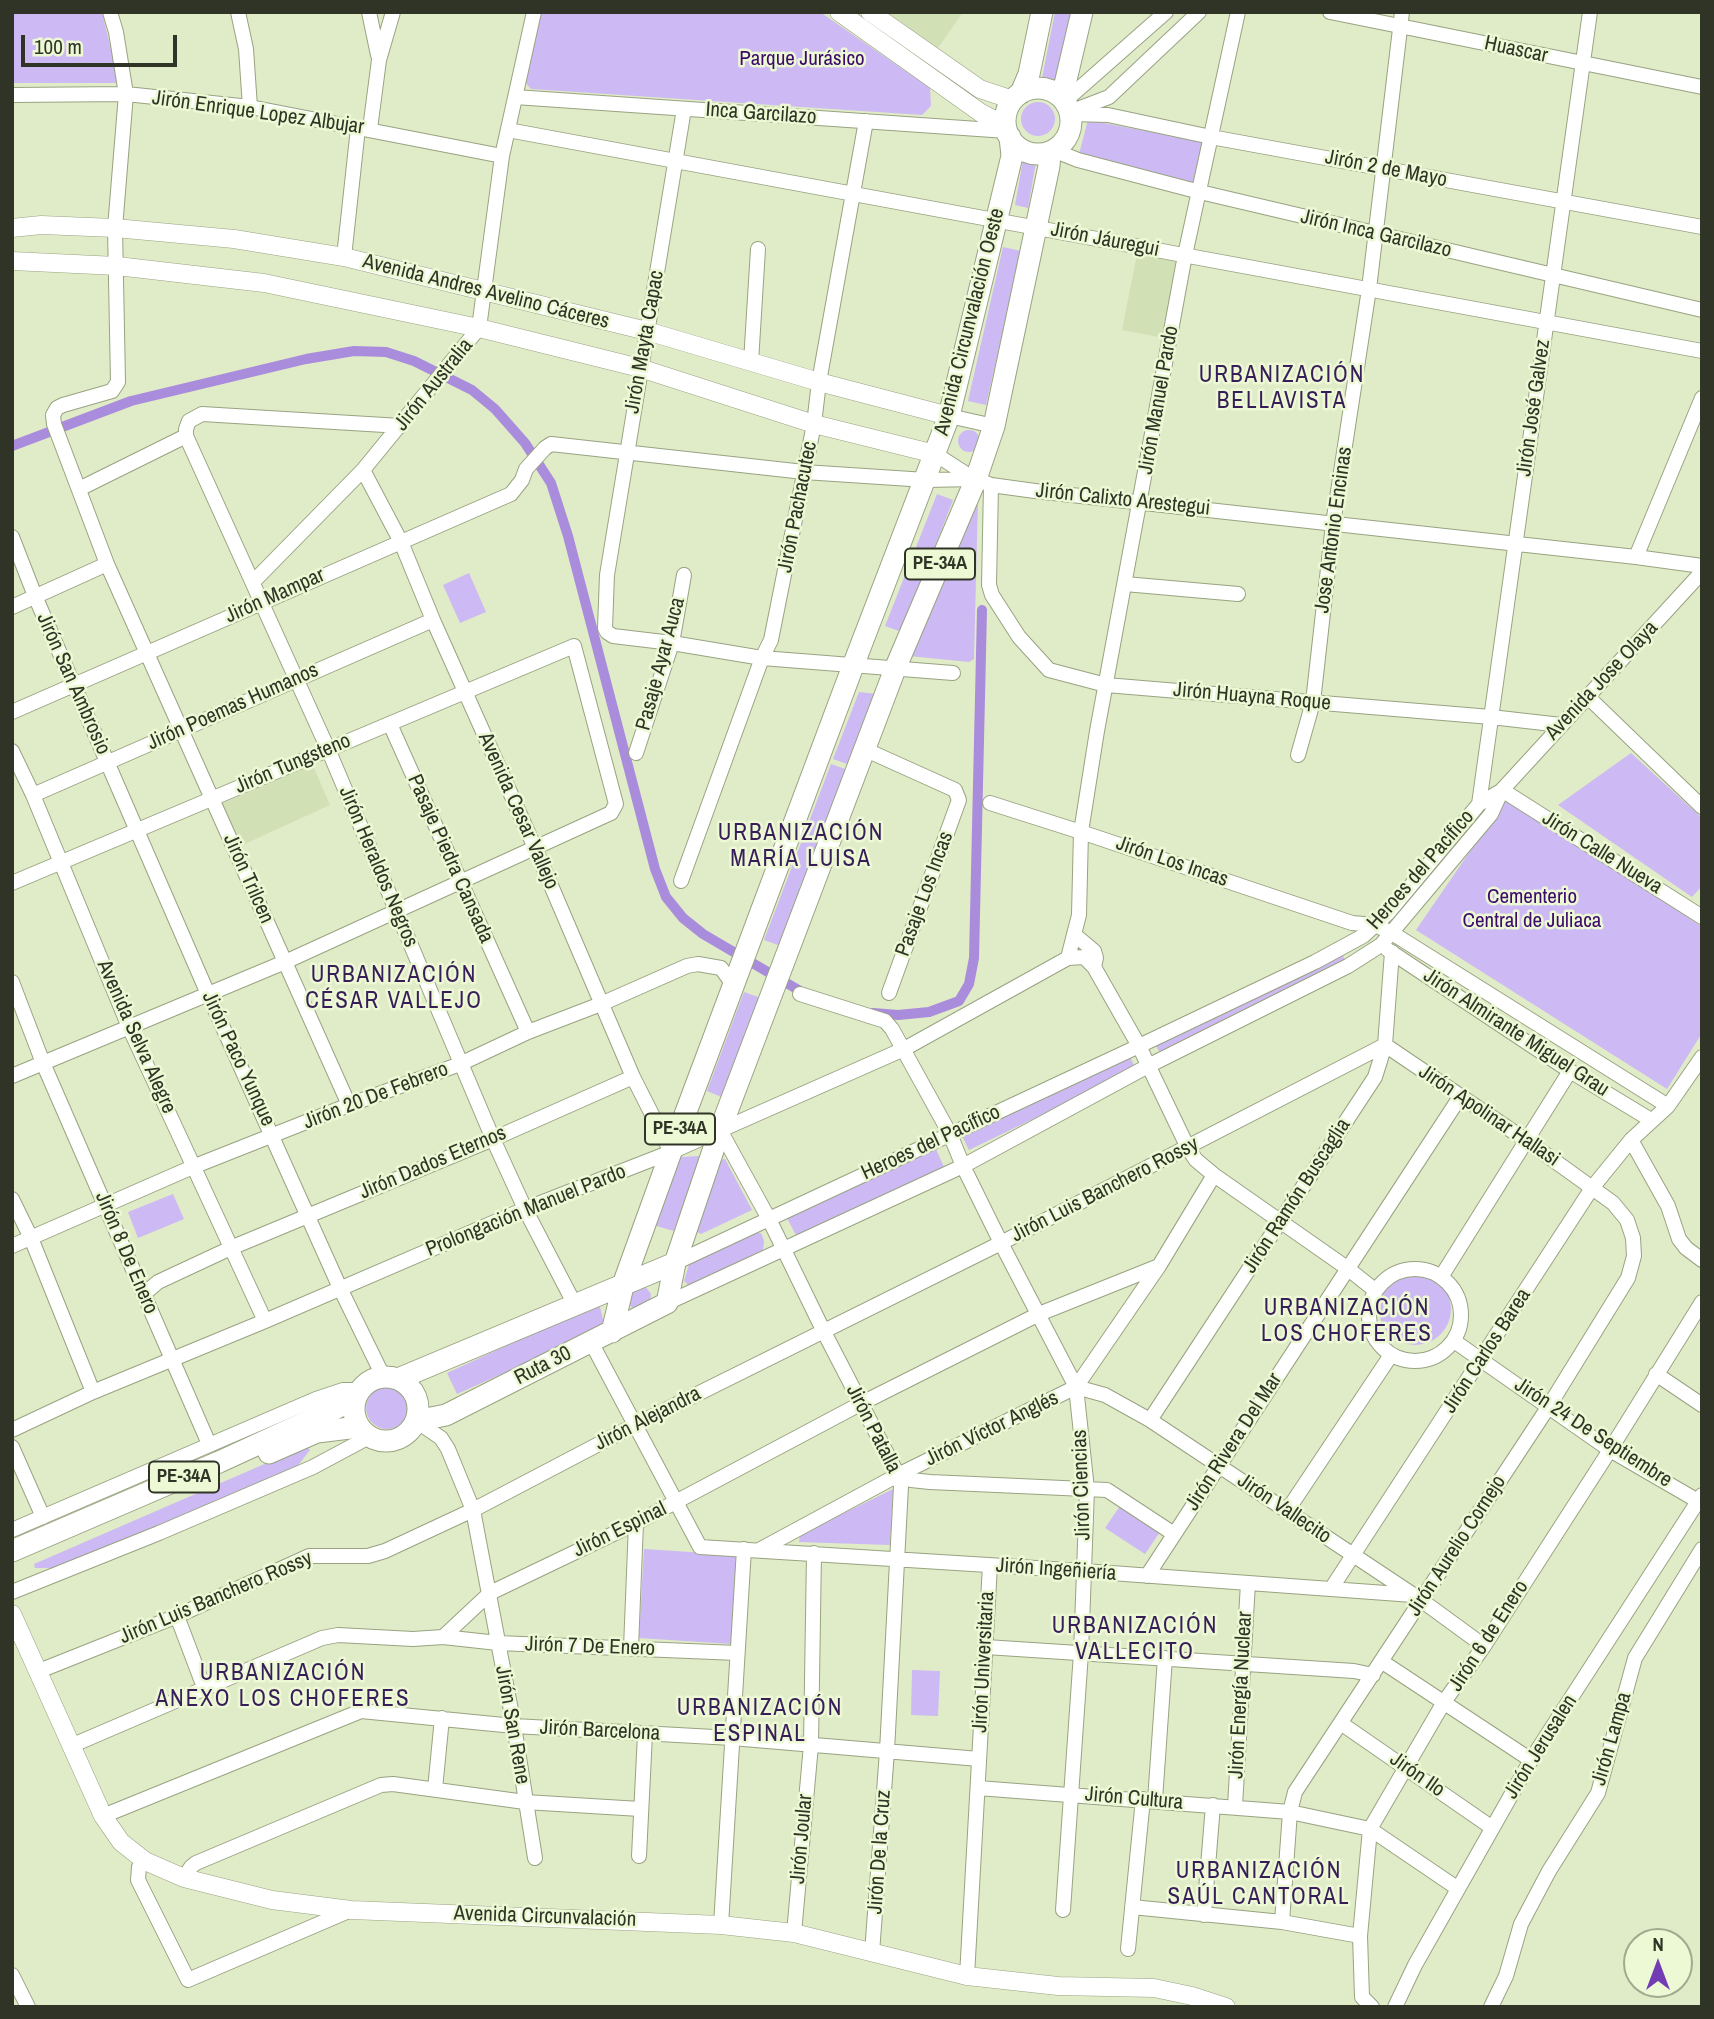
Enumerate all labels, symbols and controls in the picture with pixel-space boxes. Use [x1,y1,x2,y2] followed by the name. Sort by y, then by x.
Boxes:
[24,21,180,65] scale bar
[1482,31,1550,69] street label: Huascar
[34,32,82,61] text: 100 m
[739,46,865,72] park label: Parque Jurásico
[151,86,365,140] street label: Jirón Enrique Lopez Albujar
[705,98,817,130] street label: Inca Garcilazo
[1323,145,1449,193] street label: Jirón 2 de Mayo
[1298,204,1454,264] street label: Jirón Inca Garcilazo
[930,206,1010,438] street label: Avenida Circunvalación Oeste
[1049,217,1161,263] street label: Jirón Jáuregui
[360,249,612,335] street label: Avenida Andres Avelino Cáceres
[620,269,670,415] street label: Jirón Mayta Capac
[1134,324,1184,476] street label: Jirón Manuel Pardo
[389,334,479,436] street label: Jirón Australia
[1512,338,1556,478] street label: Jirón José Galvez
[1200,362,1364,416] district label: URBANIZACIÓN BELLAVISTA
[773,439,823,575] street label: Jirón Pachacutec
[1310,445,1358,615] street label: Jose Antonio Encinas
[1035,478,1211,522] street label: Jirón Calixto Arestegui
[905,548,975,580] road number: PE-34A
[221,563,329,629] street label: Jirón Mampar
[631,595,691,733] street label: Pasaje Ayar Auca
[31,609,115,759] street label: Jirón San Ambrosio
[1540,616,1664,746] street label: Avenida Jose Olaya
[144,658,322,756] street label: Jirón Poemas Humanos
[1172,678,1332,716] street label: Jirón Huayna Roque
[231,728,355,800] street label: Jirón Tungsteno
[472,729,564,893] street label: Avenida Cesar Vallejo
[402,771,498,947] street label: Pasaje Piedra Cansada
[333,783,423,951] street label: Jirón Heraldos Negros
[1362,805,1480,935] street label: Heroes del Pacífico
[1537,806,1667,900] street label: Jirón Calle Nueva
[719,820,883,874] district label: URBANIZACIÓN MARÍA LUISA
[891,828,959,960] street label: Pasaje Los Incas
[217,830,279,928] street label: Jirón Trilcen
[1113,831,1231,893] street label: Jirón Los Incas
[1463,884,1601,934] park label: Cementerio Central de Juliaca
[91,956,181,1118] street label: Avenida Selva Alegre
[307,962,481,1016] district label: URBANIZACIÓN CÉSAR VALLEJO
[1418,964,1614,1102] street label: Jirón Almirante Miguel Grau
[196,988,280,1130] street label: Jirón Paco Yunque
[300,1057,452,1135] street label: Jirón 20 De Febrero
[1414,1060,1564,1172] street label: Jirón Apolinar Hallasi
[858,1100,1004,1186] street label: Heroes del Pacífico
[645,1114,715,1144] road number: PE-34A
[1238,1114,1356,1278] street label: Jirón Ramón Buscaglia
[356,1121,510,1205] street label: Jirón Dados Eternos
[1007,1132,1203,1248] street label: Jirón Luis Banchero Rossy
[422,1159,630,1263] street label: Prolongación Manuel Pardo
[89,1188,163,1318] street label: Jirón 8 De Enero
[1437,1284,1537,1418] street label: Jirón Carlos Barea
[1263,1295,1431,1349] district label: URBANIZACIÓN LOS CHOFERES
[510,1341,576,1391] street label: Ruta 30
[1180,1369,1288,1515] street label: Jirón Rivera Del Mar
[1509,1373,1677,1493] street label: Jirón 24 De Septiembre
[591,1381,705,1457] street label: Jirón Alejandra
[840,1381,906,1477] street label: Jirón Patalla
[921,1386,1063,1472] street label: Jirón Víctor Anglés
[1067,1429,1097,1541] street label: Jirón Ciencias
[149,1462,219,1492] road number: PE-34A
[1232,1468,1336,1550] street label: Jirón Vallecito
[1402,1471,1512,1621] street label: Jirón Aurelio Cornejo
[569,1497,671,1563] street label: Jirón Espinal
[116,1546,316,1650] street label: Jirón Luis Banchero Rossy
[995,1553,1117,1587] street label: Jirón Ingeñiería
[1444,1576,1534,1696] street label: Jirón 6 de Enero
[968,1591,1000,1733] street label: Jirón Universitaria
[1224,1611,1258,1779] street label: Jirón Energía Nuclear
[1053,1613,1217,1667] district label: URBANIZACIÓN VALLECITO
[525,1632,655,1662] street label: Jirón 7 De Enero
[158,1660,408,1714] district label: URBANIZACIÓN ANEXO LOS CHOFERES
[489,1664,535,1786] street label: Jirón San Rene
[1499,1690,1583,1804] street label: Jirón Jerusalen
[1587,1690,1637,1788] street label: Jirón Lampa
[678,1695,842,1749] district label: URBANIZACIÓN ESPINAL
[539,1715,661,1747] street label: Jirón Barcelona
[1385,1747,1449,1803] street label: Jirón Ilo
[1084,1782,1184,1816] street label: Jirón Cultura
[863,1789,897,1915] street label: Jirón De la Cruz
[786,1793,818,1885] street label: Jirón Joular
[1169,1858,1349,1912] district label: URBANIZACIÓN SAÚL CANTORAL
[453,1901,637,1933] street label: Avenida Circunvalación
[1623,1928,1693,1998] north arrow
[1652,1931,1664,1957] text: N

